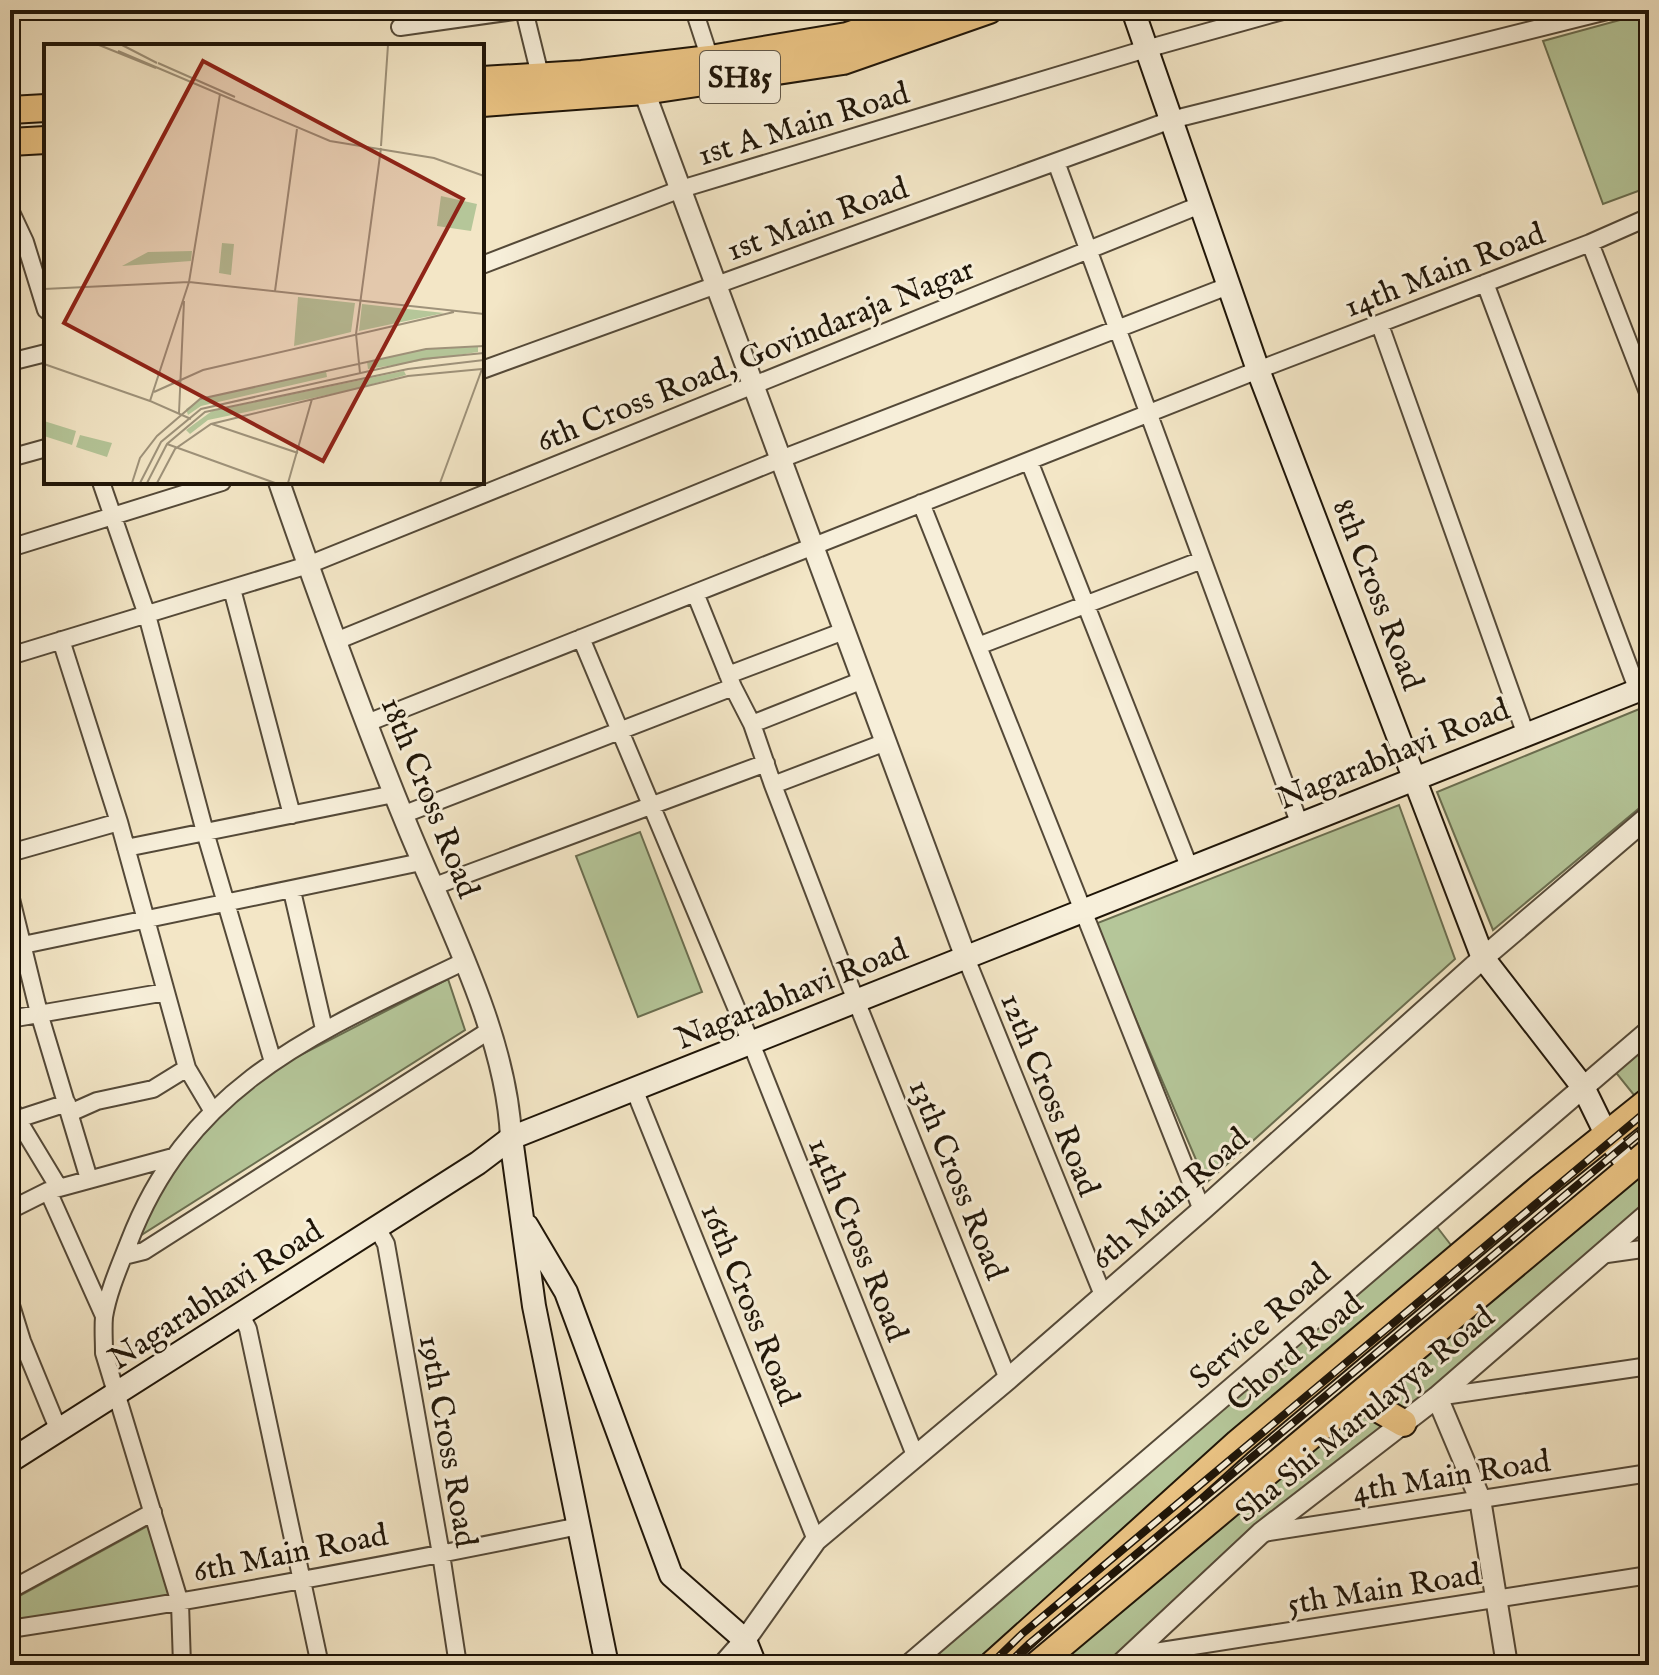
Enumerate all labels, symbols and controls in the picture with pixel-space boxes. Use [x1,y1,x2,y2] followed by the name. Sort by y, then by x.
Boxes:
[44,44,484,484] inset map
[700,51,780,103] road number: SH85
[693,74,915,177] street label: 1st A Main Road
[722,168,915,272] street label: 1st Main Road
[1339,214,1552,328] street label: 14th Main Road
[531,249,981,463] street label: 6th Cross Road, Govindaraja Nagar
[1321,494,1432,697] street label: 8th Cross Road
[1272,690,1517,821] street label: Nagarabhavi Road
[370,691,488,905] street label: 18th Cross Road
[670,930,915,1061] street label: Nagarabhavi Road
[989,987,1108,1203] street label: 12th Cross Road
[898,1074,1016,1287] street label: 13th Cross Road
[1083,1119,1259,1280] street label: 6th Main Road
[797,1132,917,1349] street label: 14th Cross Road
[690,1198,808,1413] street label: 16th Cross Road
[102,1211,332,1381] street label: Nagarabhavi Road
[1182,1254,1340,1399] street label: Service Road
[1219,1284,1373,1422] street label: Chord Road
[1227,1297,1504,1532] street label: Sha Shi Marulayya Road
[408,1332,486,1552] street label: 19th Cross Road
[1350,1441,1554,1513] street label: 4th Main Road
[190,1515,392,1593] street label: 6th Main Road
[1285,1555,1485,1626] street label: 5th Main Road

